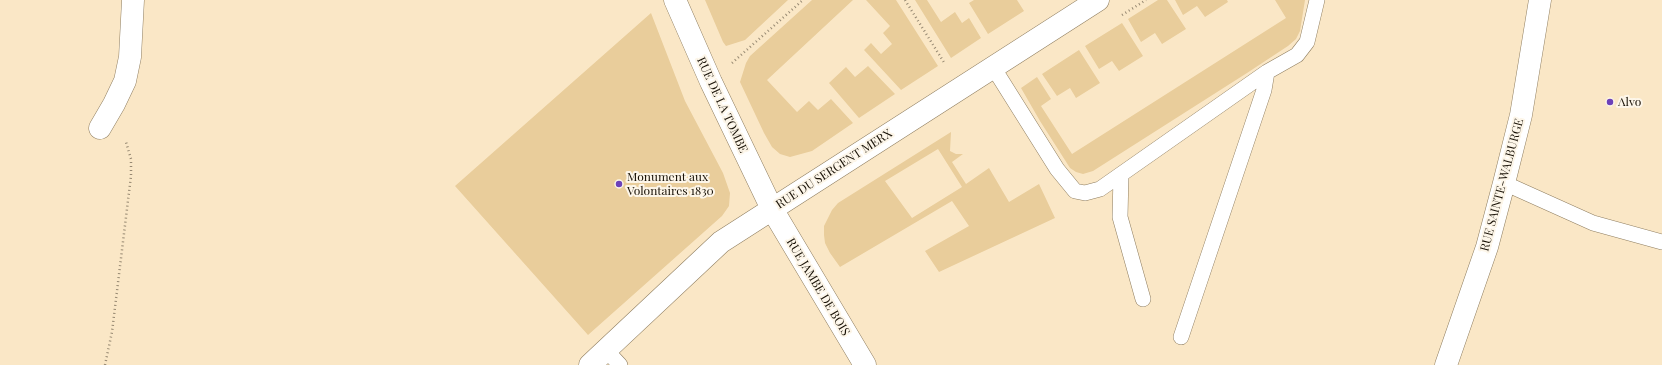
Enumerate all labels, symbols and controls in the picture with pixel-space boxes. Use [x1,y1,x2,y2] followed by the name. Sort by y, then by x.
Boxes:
[693,55,751,155] street label: RUE DE LA TOMBE
[1618,95,1641,109] place label: Alvo
[1605,97,1615,107] marker: Alvo
[1477,117,1527,253] street label: RUE SAINTE-WALBURGE
[773,126,895,212] street label: RUE DU SERGENT MERX
[627,170,714,198] place label: Monument aux Volontaires 1830
[614,179,624,189] marker: Monument aux Volontaires 1830
[783,236,853,338] street label: RUE JAMBE DE BOIS

